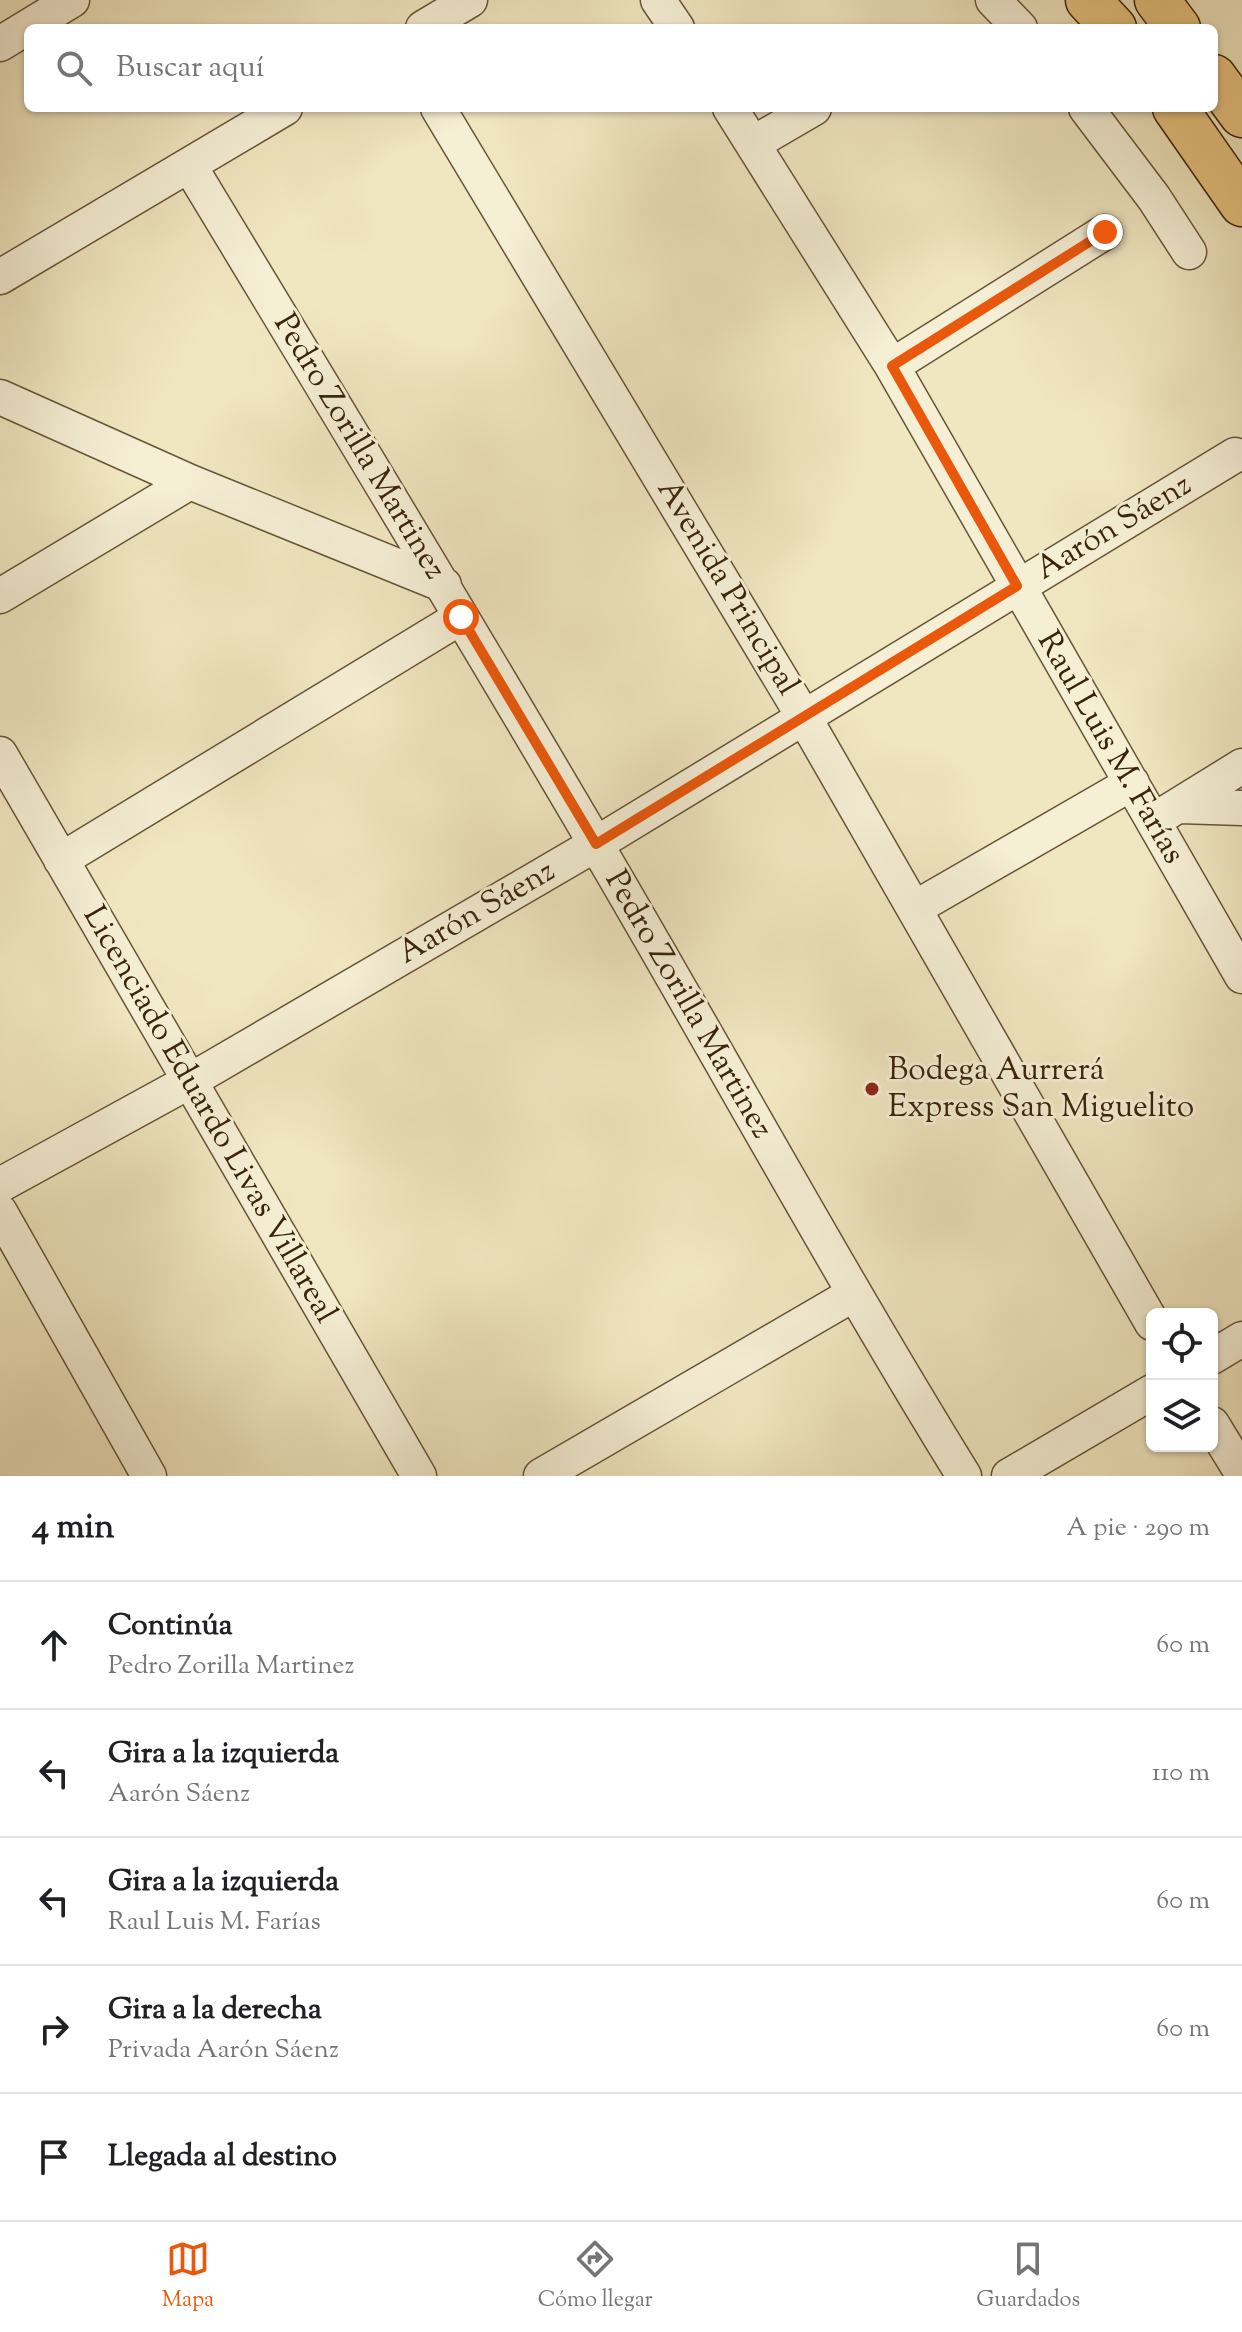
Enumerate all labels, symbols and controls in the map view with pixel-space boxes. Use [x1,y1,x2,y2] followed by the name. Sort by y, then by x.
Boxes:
[24,24,1218,112] search box
[52,46,96,90] icon: search
[116,47,264,90] text: Buscar aquí
[1087,214,1123,250] route end
[261,305,457,589] street label: Pedro Zorilla Martinez
[1027,463,1201,593] street label: Aarón Sáenz
[644,471,810,705] street label: Avenida Principal
[443,599,479,635] route start
[1025,623,1195,873] street label: Raul Luis M. Farías
[390,849,564,977] street label: Aarón Sáenz
[592,862,784,1148] street label: Pedro Zorilla Martinez
[70,898,348,1332] street label: Licenciado Eduardo Livas Villareal
[888,1048,1194,1131] place label: Bodega Aurrerá Express San Miguelito
[863,1080,881,1098] marker: Bodega Aurrerá Express San Miguelito
[1146,1308,1218,1452] map controls
[1146,1308,1218,1380] button: locate
[1146,1380,1218,1452] button: layers
[32,1504,114,1553] text: 4 min
[1066,1510,1210,1547] text: A pie · 290 m
[108,1605,233,1648] text: Continúa
[32,1623,76,1667] icon: ahead
[1156,1627,1210,1664] text: 60 m
[108,1648,354,1685] text: Pedro Zorilla Martinez
[108,1733,339,1776] text: Gira a la izquierda
[32,1751,76,1795] icon: left
[1152,1755,1210,1792] text: 110 m
[108,1776,250,1813] text: Aarón Sáenz
[108,1861,339,1904] text: Gira a la izquierda
[32,1879,76,1923] icon: left
[1156,1883,1210,1920] text: 60 m
[108,1904,321,1941] text: Raul Luis M. Farías
[108,1989,322,2032] text: Gira a la derecha
[32,2007,76,2051] icon: right
[1156,2011,1210,2048] text: 60 m
[108,2032,339,2069] text: Privada Aarón Sáenz
[32,2135,76,2179] icon: arrive
[108,2136,337,2179] text: Llegada al destino
[162,2237,214,2317] tab: Mapa
[538,2237,653,2317] tab: Cómo llegar
[976,2237,1080,2317] tab: Guardados

